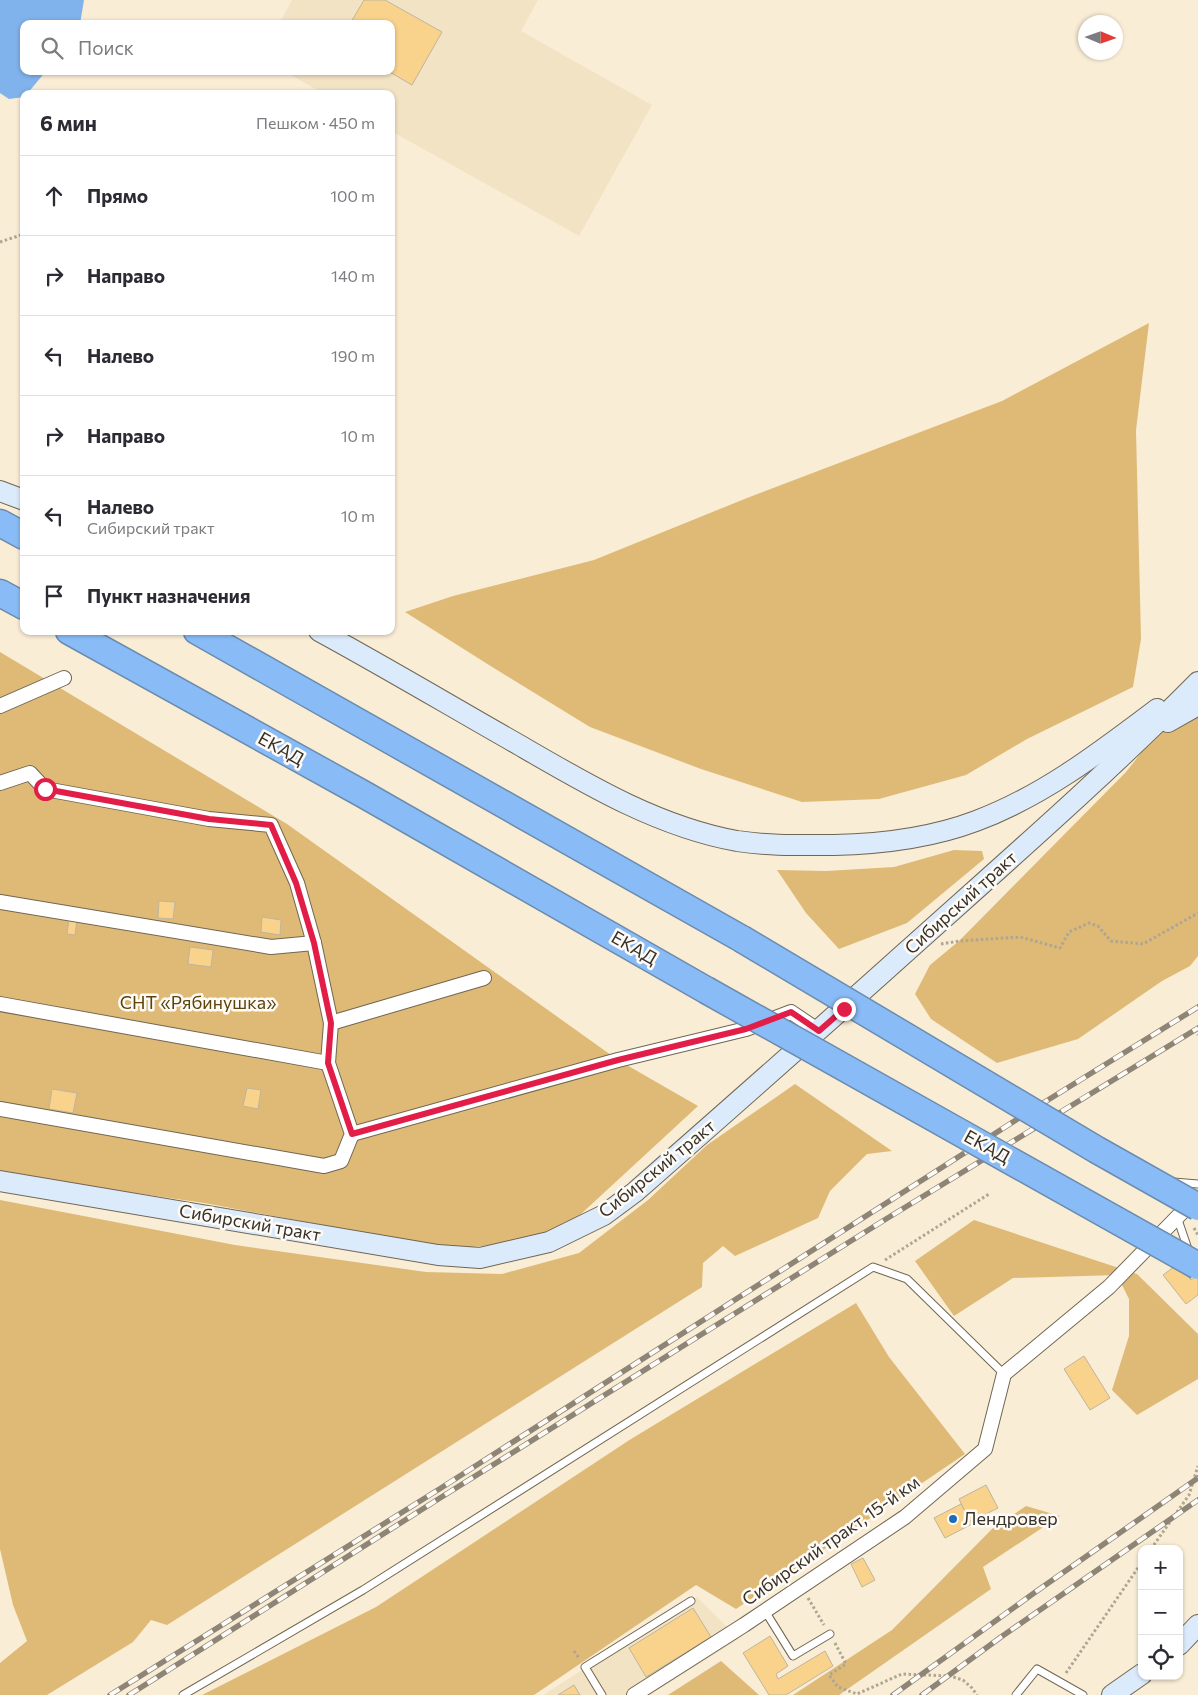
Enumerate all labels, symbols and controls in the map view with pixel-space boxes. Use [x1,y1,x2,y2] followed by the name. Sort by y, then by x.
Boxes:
[1078,15,1123,60] north arrow
[20,20,395,75] search box
[38,34,66,62] icon: search
[78,36,134,59] text: Поиск
[40,110,97,135] text: 6 мин
[256,113,375,132] text: Пешком · 450 m
[40,182,68,210] icon: ahead
[87,184,148,207] text: Прямо
[330,186,375,205] text: 100 m
[40,262,68,290] icon: right
[87,264,165,287] text: Направо
[331,266,375,285] text: 140 m
[40,342,68,370] icon: left
[87,344,154,367] text: Налево
[331,346,375,365] text: 190 m
[40,422,68,450] icon: right
[87,424,165,447] text: Направо
[341,426,375,445] text: 10 m
[87,495,154,518] text: Налево
[40,502,68,530] icon: left
[341,506,375,525] text: 10 m
[87,518,215,537] text: Сибирский тракт
[40,582,68,610] icon: arrive
[87,584,250,607] text: Пункт назначения
[255,727,308,770] street label: ЕКАД
[34,778,57,801] route start
[900,846,1021,958] street label: Сибирский тракт
[608,925,661,969] street label: ЕКАД
[120,991,276,1013] park label: СНТ «Рябинушка»
[833,998,856,1021] route end
[594,1114,719,1222] street label: Сибирский тракт
[961,1125,1014,1168] street label: ЕКАД
[178,1199,323,1245] street label: Сибирский тракт
[737,1470,923,1610] street label: Сибирский тракт, 15-й км
[963,1507,1058,1529] place label: Лендровер
[947,1513,959,1525] marker: Лендровер
[1138,1545,1183,1680] map controls
[1138,1545,1183,1590] button: +
[1138,1590,1183,1635] button: −
[1138,1635,1183,1680] button: locate

